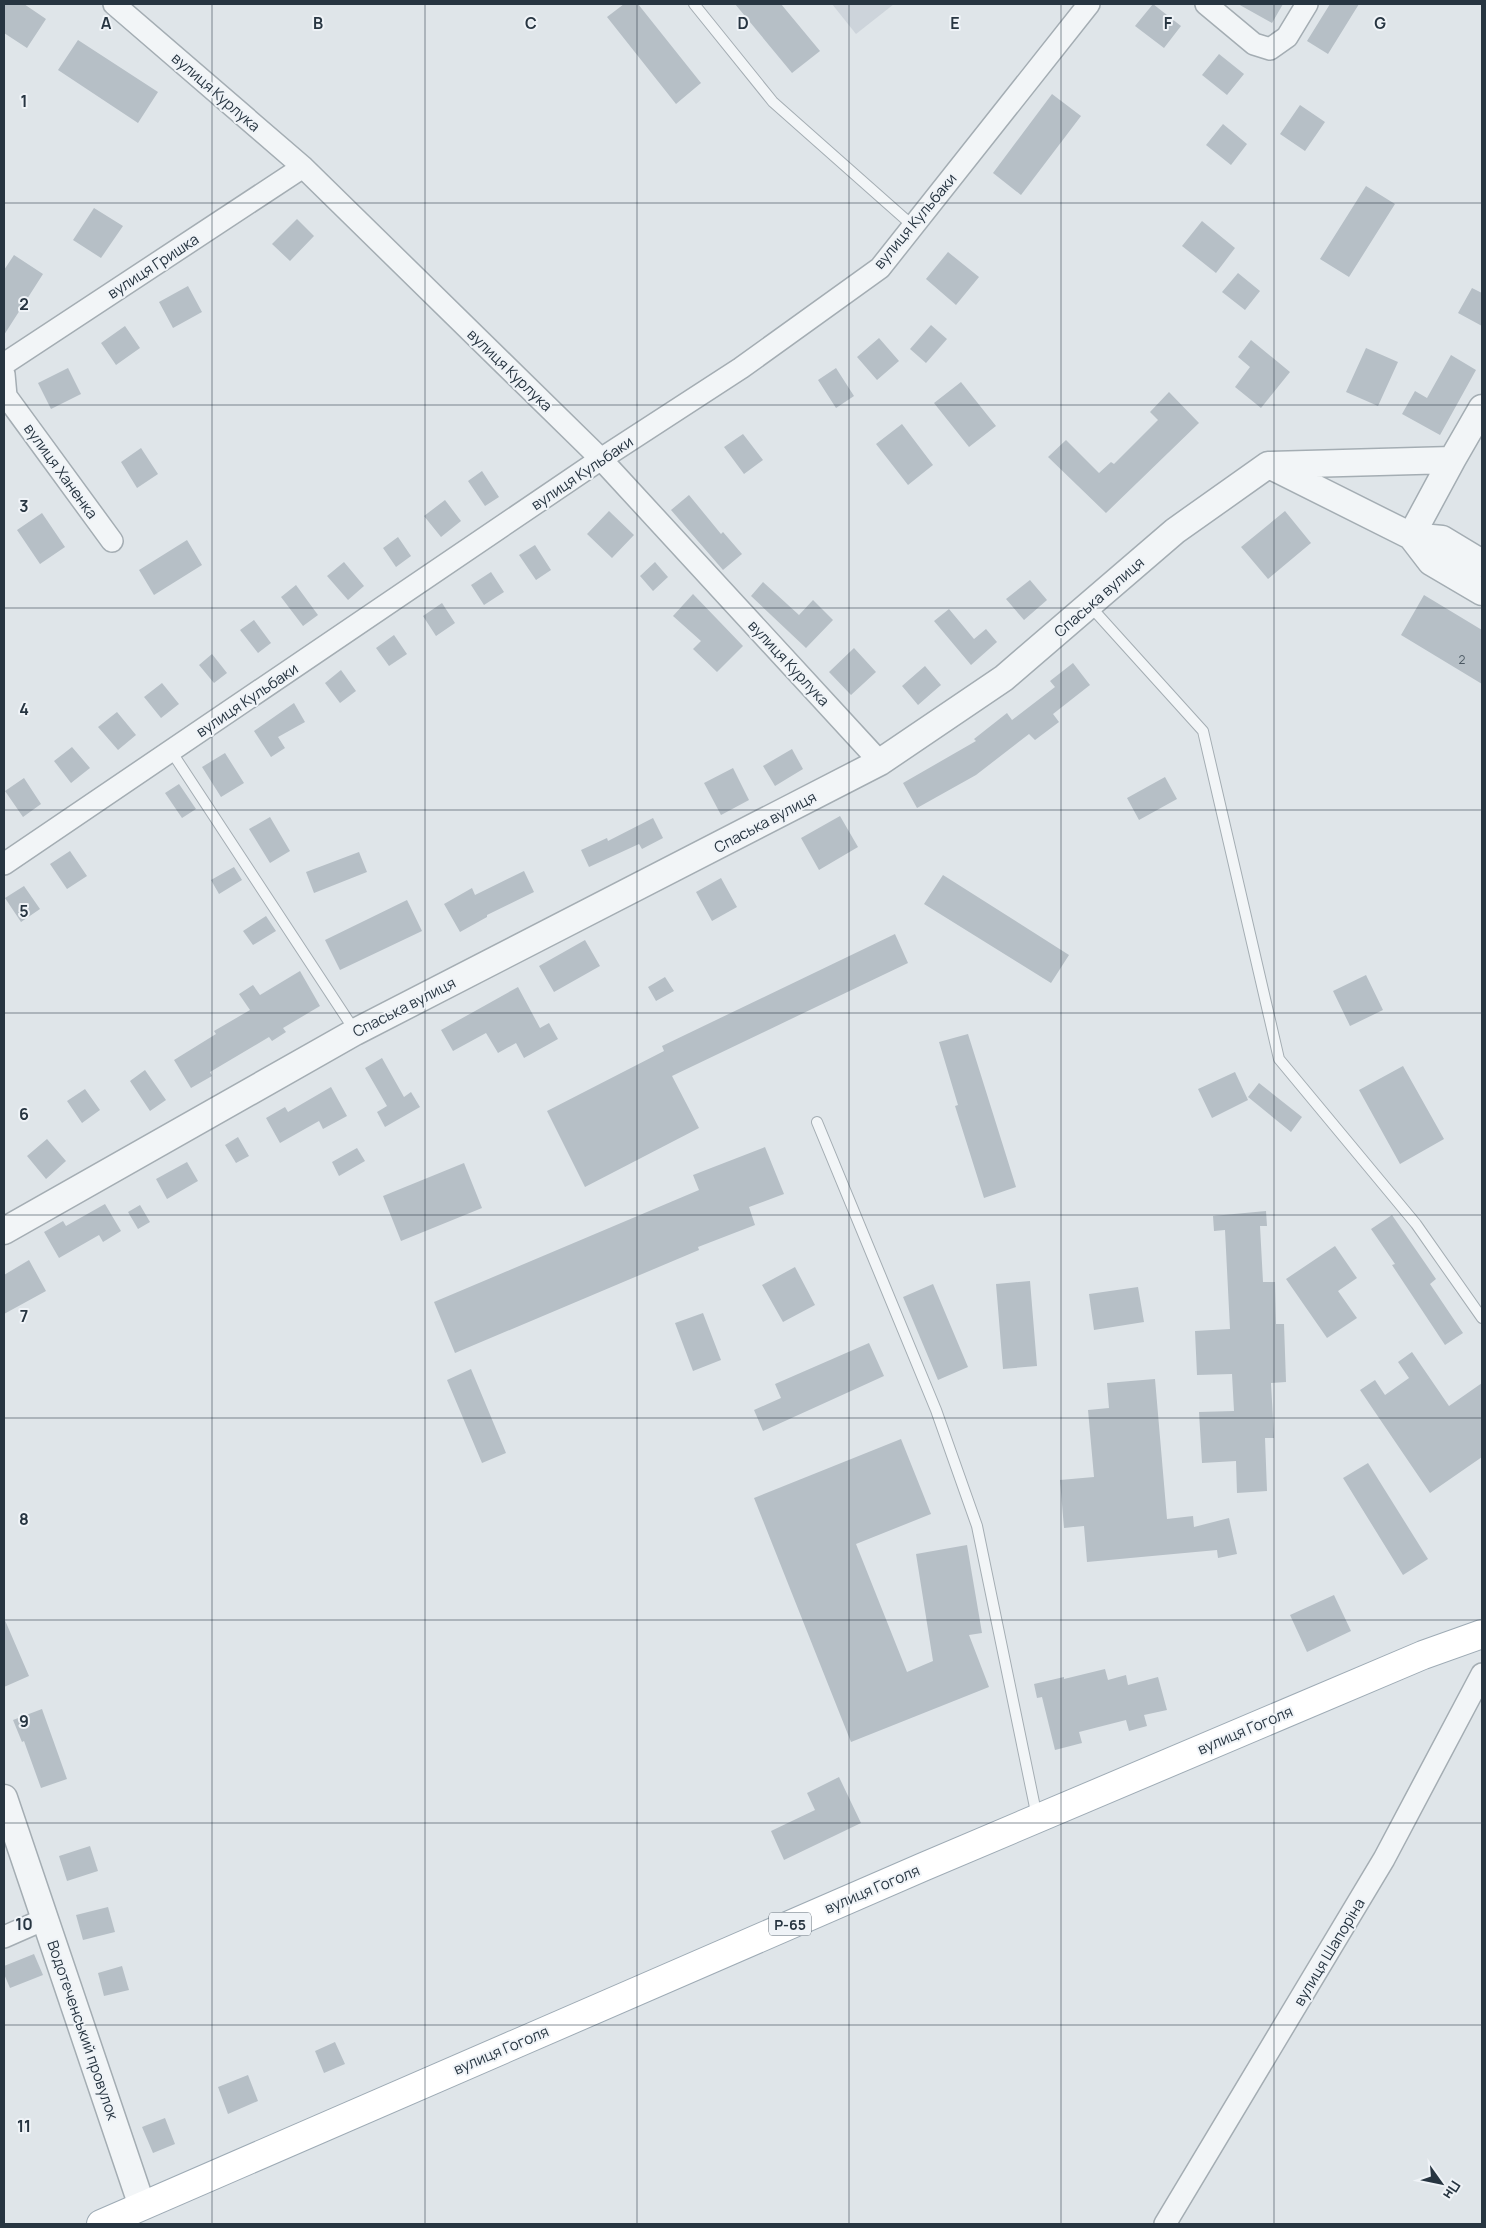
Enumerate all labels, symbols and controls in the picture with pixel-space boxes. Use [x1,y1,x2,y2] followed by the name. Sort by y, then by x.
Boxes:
[101,12,112,34] text: A
[313,12,323,34] text: B
[525,12,537,34] text: C
[737,12,749,34] text: D
[950,12,960,34] text: E
[1164,12,1173,34] text: F
[1374,12,1386,34] text: G
[167,48,265,136] street label: вулиця Курлука
[20,90,28,112] text: 1
[869,169,961,273] street label: вулиця Кульбаки
[103,229,203,303] street label: вулиця Гришка
[19,293,29,315] text: 2
[463,324,557,416] street label: вулиця Курлука
[19,419,103,523] street label: вулиця Ханенка
[527,431,637,515] street label: вулиця Кульбаки
[19,495,29,517] text: 3
[1049,552,1149,642] street label: Спаська вулиця
[744,615,834,711] street label: вулиця Курлука
[1459,651,1466,668] house number: 2
[192,658,302,742] street label: вулиця Кульбаки
[19,698,29,720] text: 4
[710,786,820,858] street label: Спаська вулиця
[19,900,29,922] text: 5
[349,972,459,1042] street label: Спаська вулиця
[19,1103,29,1125] text: 6
[20,1305,28,1327] text: 7
[19,1508,29,1530] text: 8
[1194,1700,1296,1760] street label: вулиця Гоголя
[19,1710,29,1732] text: 9
[821,1859,923,1919] street label: вулиця Гоголя
[1289,1894,1369,2010] street label: вулиця Шапоріна
[769,1912,811,1936] road number: Р-65
[15,1913,33,1935] text: 10
[42,1937,124,2123] street label: Водотеченський провулок
[450,2020,552,2080] street label: вулиця Гоголя
[17,2115,31,2137] text: 11
[1416,2158,1466,2208] north arrow
[1439,2177,1465,2203] text: Пн

